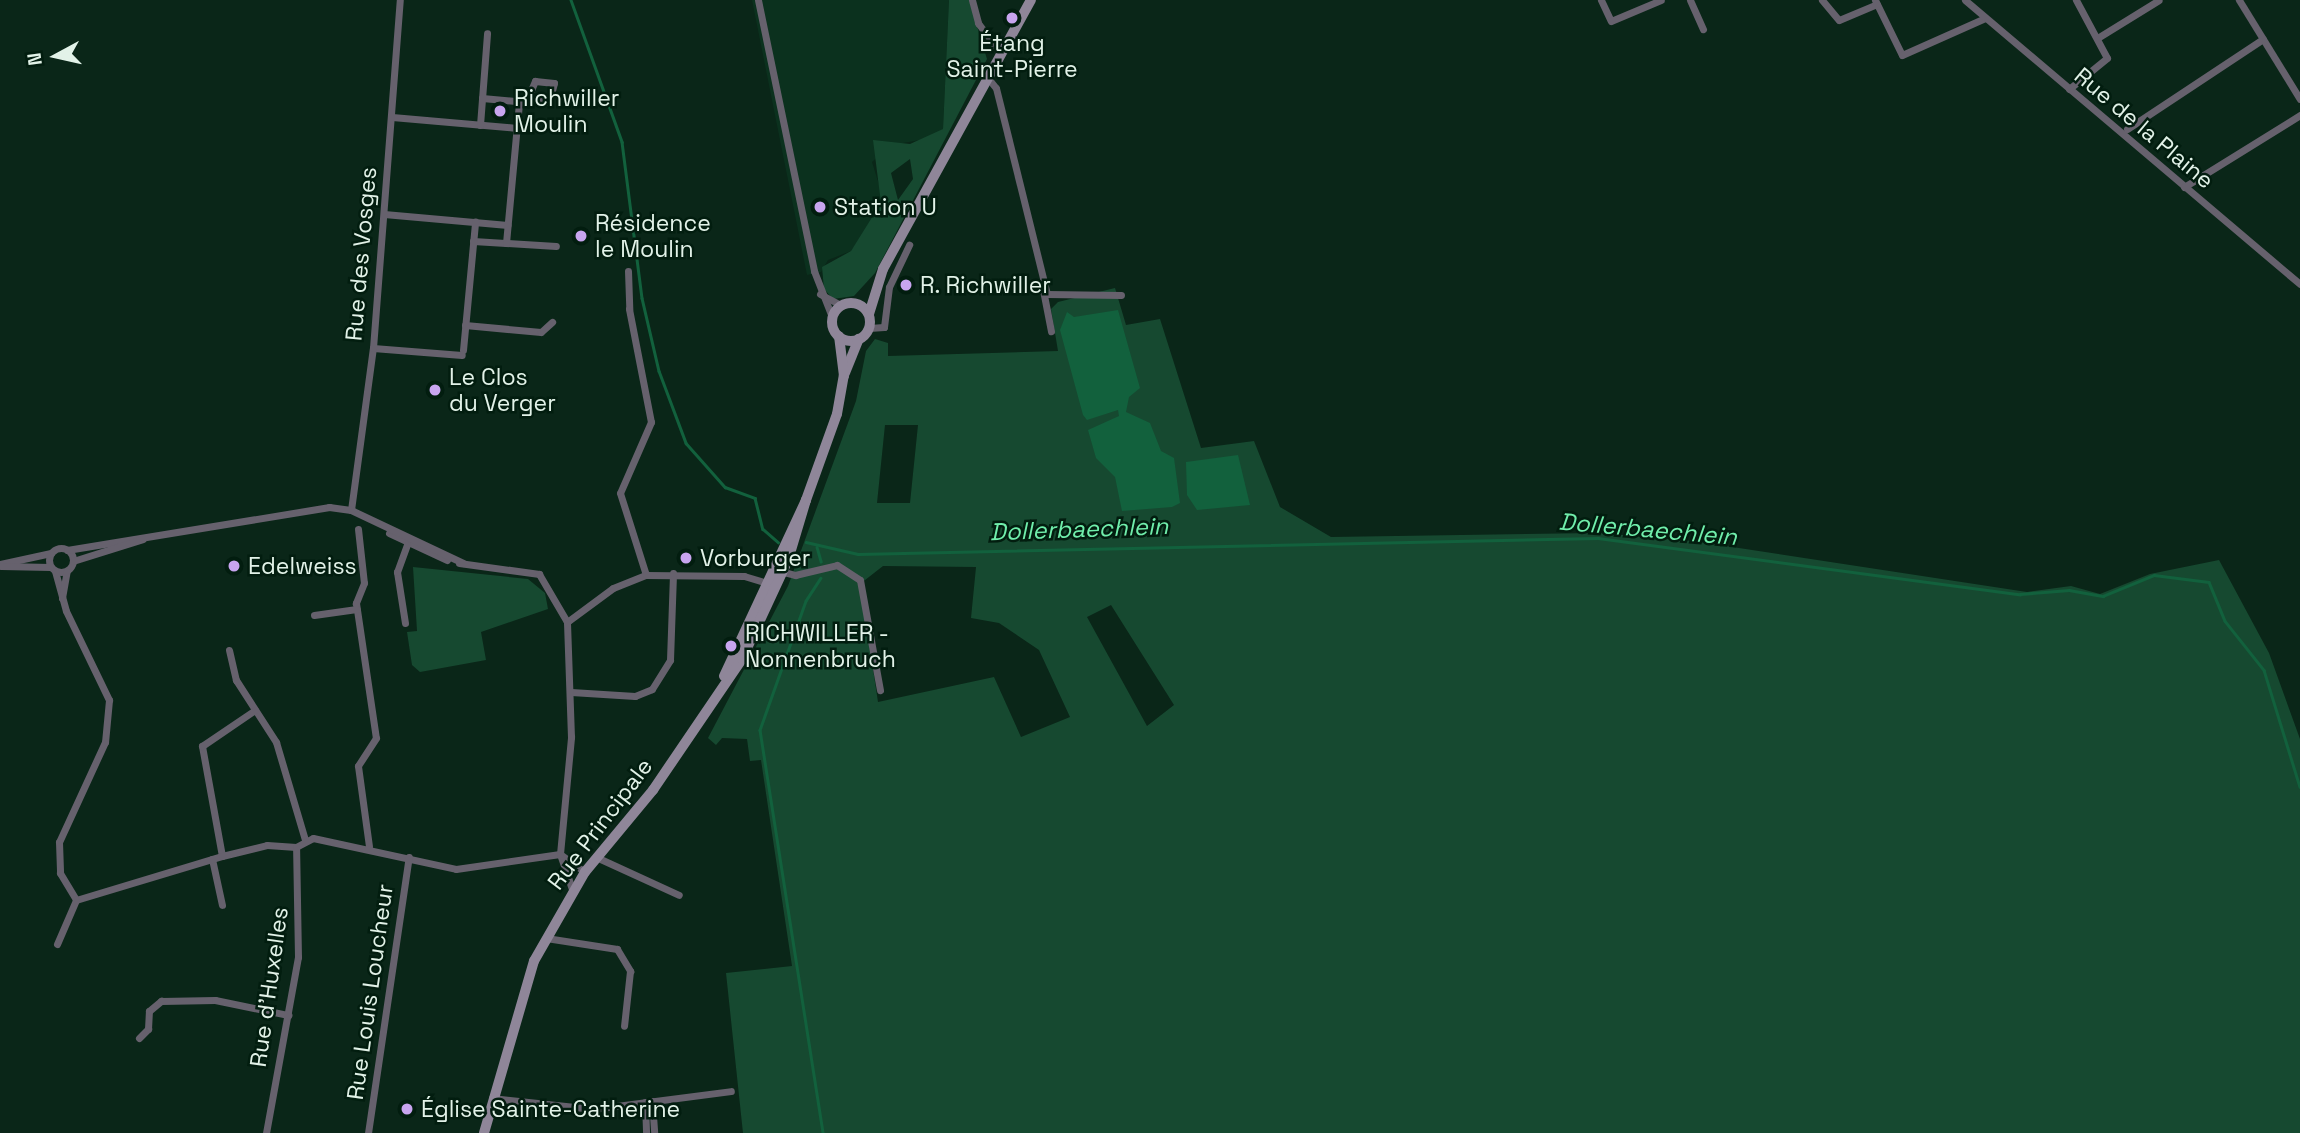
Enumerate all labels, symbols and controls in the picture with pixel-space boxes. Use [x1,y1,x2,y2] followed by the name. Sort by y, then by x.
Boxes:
[1004,10,1020,26] marker: Étang Saint-Pierre
[21,21,91,91] north arrow
[946,29,1078,83] place label: Étang Saint-Pierre
[21,51,48,67] text: N
[2069,62,2219,194] street label: Rue de la Plaine
[514,84,620,138] place label: Richwiller Moulin
[492,103,508,119] marker: Richwiller Moulin
[340,166,382,342] street label: Rue des Vosges
[834,193,937,221] place label: Station U
[812,199,828,215] marker: Station U
[595,209,711,263] place label: Résidence le Moulin
[573,228,589,244] marker: Résidence le Moulin
[920,271,1052,299] place label: R. Richwiller
[898,277,914,293] marker: R. Richwiller
[449,363,556,417] place label: Le Clos du Verger
[427,382,443,398] marker: Le Clos du Verger
[1558,507,1738,551] water label: Dollerbaechlein
[989,511,1169,547] water label: Dollerbaechlein
[700,544,810,572] place label: Vorburger
[678,550,694,566] marker: Vorburger
[248,552,357,580] place label: Edelweiss
[226,558,242,574] marker: Edelweiss
[745,619,896,673] place label: RICHWILLER - Nonnenbruch
[723,638,739,654] marker: RICHWILLER - Nonnenbruch
[542,753,658,895] street label: Rue Principale
[341,882,399,1102] street label: Rue Louis Loucheur
[244,905,294,1069] street label: Rue d'Huxelles
[421,1095,680,1123] place label: Église Sainte-Catherine
[399,1101,415,1117] marker: Église Sainte-Catherine

